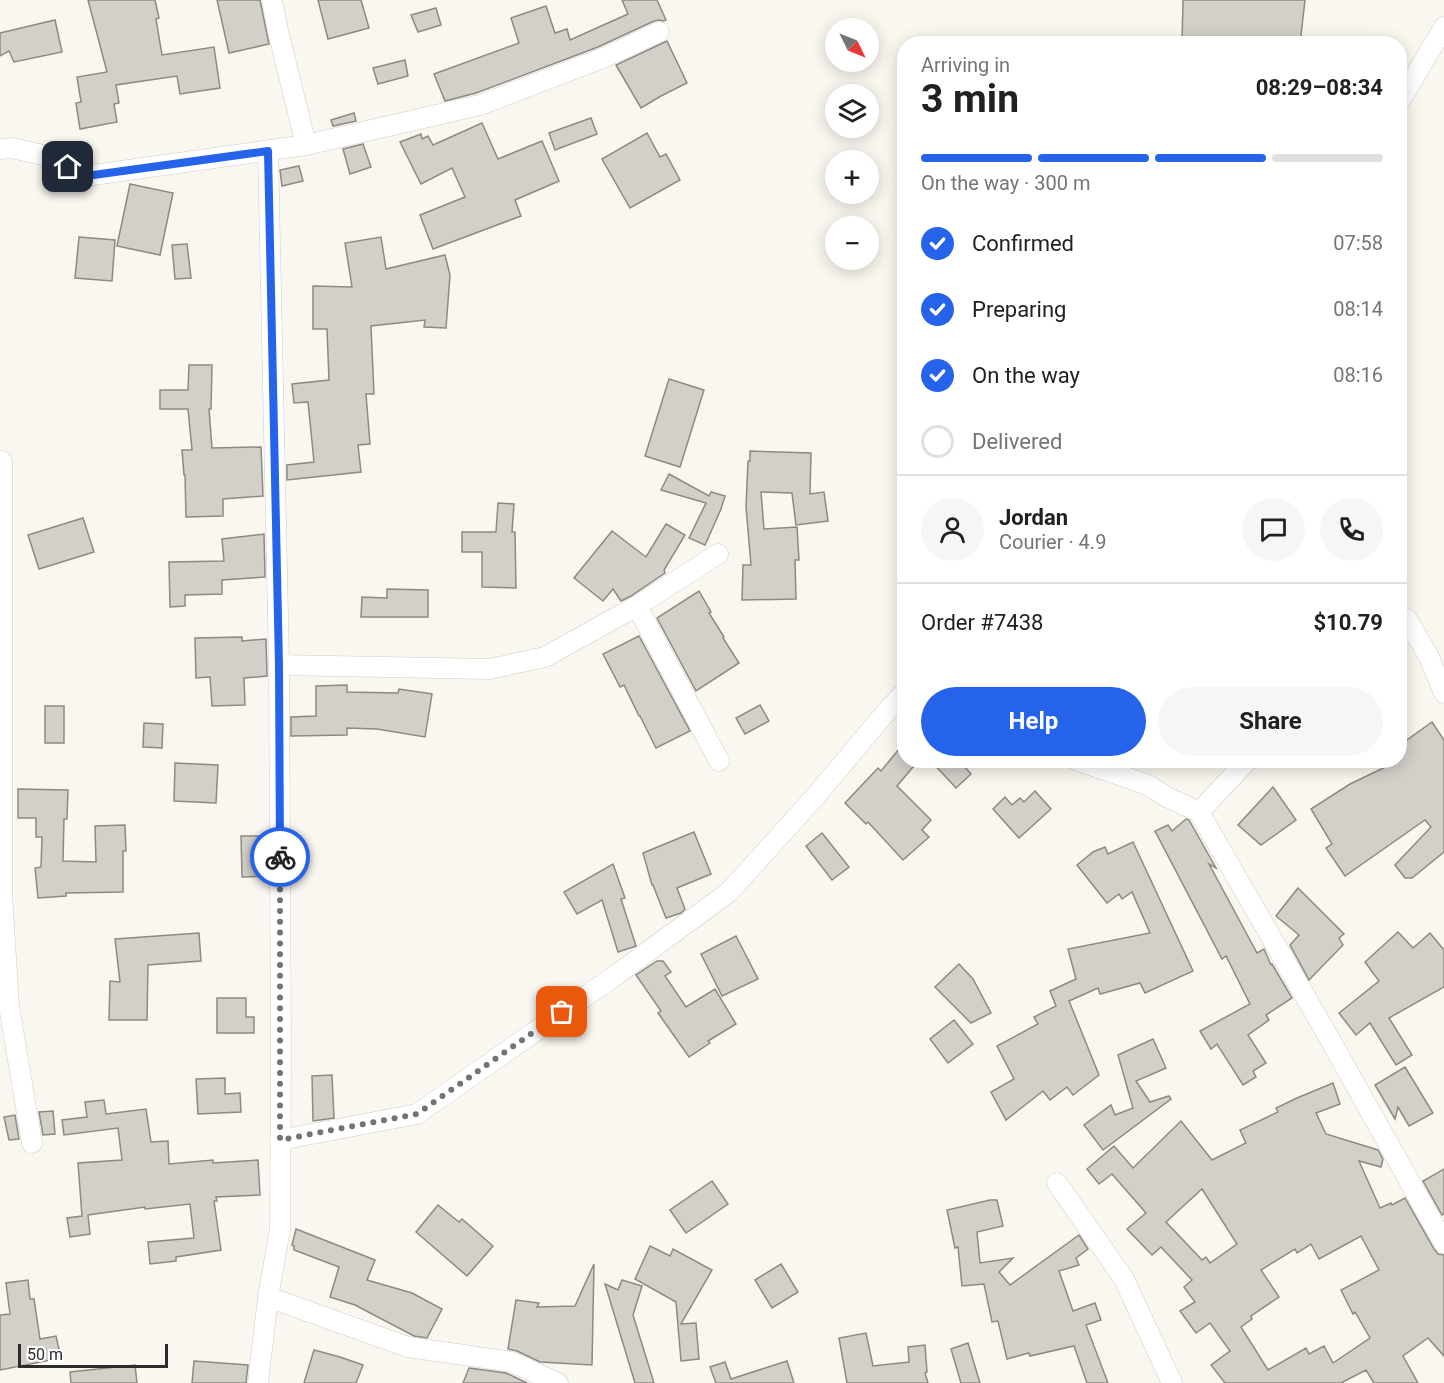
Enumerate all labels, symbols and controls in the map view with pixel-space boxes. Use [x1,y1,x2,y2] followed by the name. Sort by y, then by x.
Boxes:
[825,18,879,72] north arrow
[825,18,879,270] map controls
[921,53,1010,77] text: Arriving in
[1256,75,1383,100] text: 08:29–08:34
[921,76,1019,122] text: 3 min
[825,84,879,138] button: layers
[42,141,93,192] pin
[51,150,84,183] icon: home
[825,150,879,204] button: +
[921,171,1090,195] text: On the way · 300 m
[825,216,879,270] button: −
[921,227,954,260] icon: check
[972,231,1074,256] text: Confirmed
[1333,231,1383,255] text: 07:58
[921,293,954,326] icon: check
[972,297,1066,322] text: Preparing
[1333,297,1383,321] text: 08:14
[921,359,954,392] icon: check
[972,363,1080,388] text: On the way
[1333,363,1383,387] text: 08:16
[972,429,1062,454] text: Delivered
[921,498,984,561] button: person
[1242,498,1305,561] button: chat
[1320,498,1383,561] button: phone
[999,505,1068,530] text: Jordan
[999,530,1106,554] text: Courier · 4.9
[921,610,1043,635] text: Order #7438
[1314,610,1383,635] text: $10.79
[921,687,1146,756] button: Help
[1158,687,1383,756] button: Share
[250,827,310,887] courier
[264,841,297,874] icon: bike
[536,986,587,1037] pin
[545,995,578,1028] icon: bag
[18,1341,168,1368] scale bar
[27,1345,63,1364] text: 50 m

